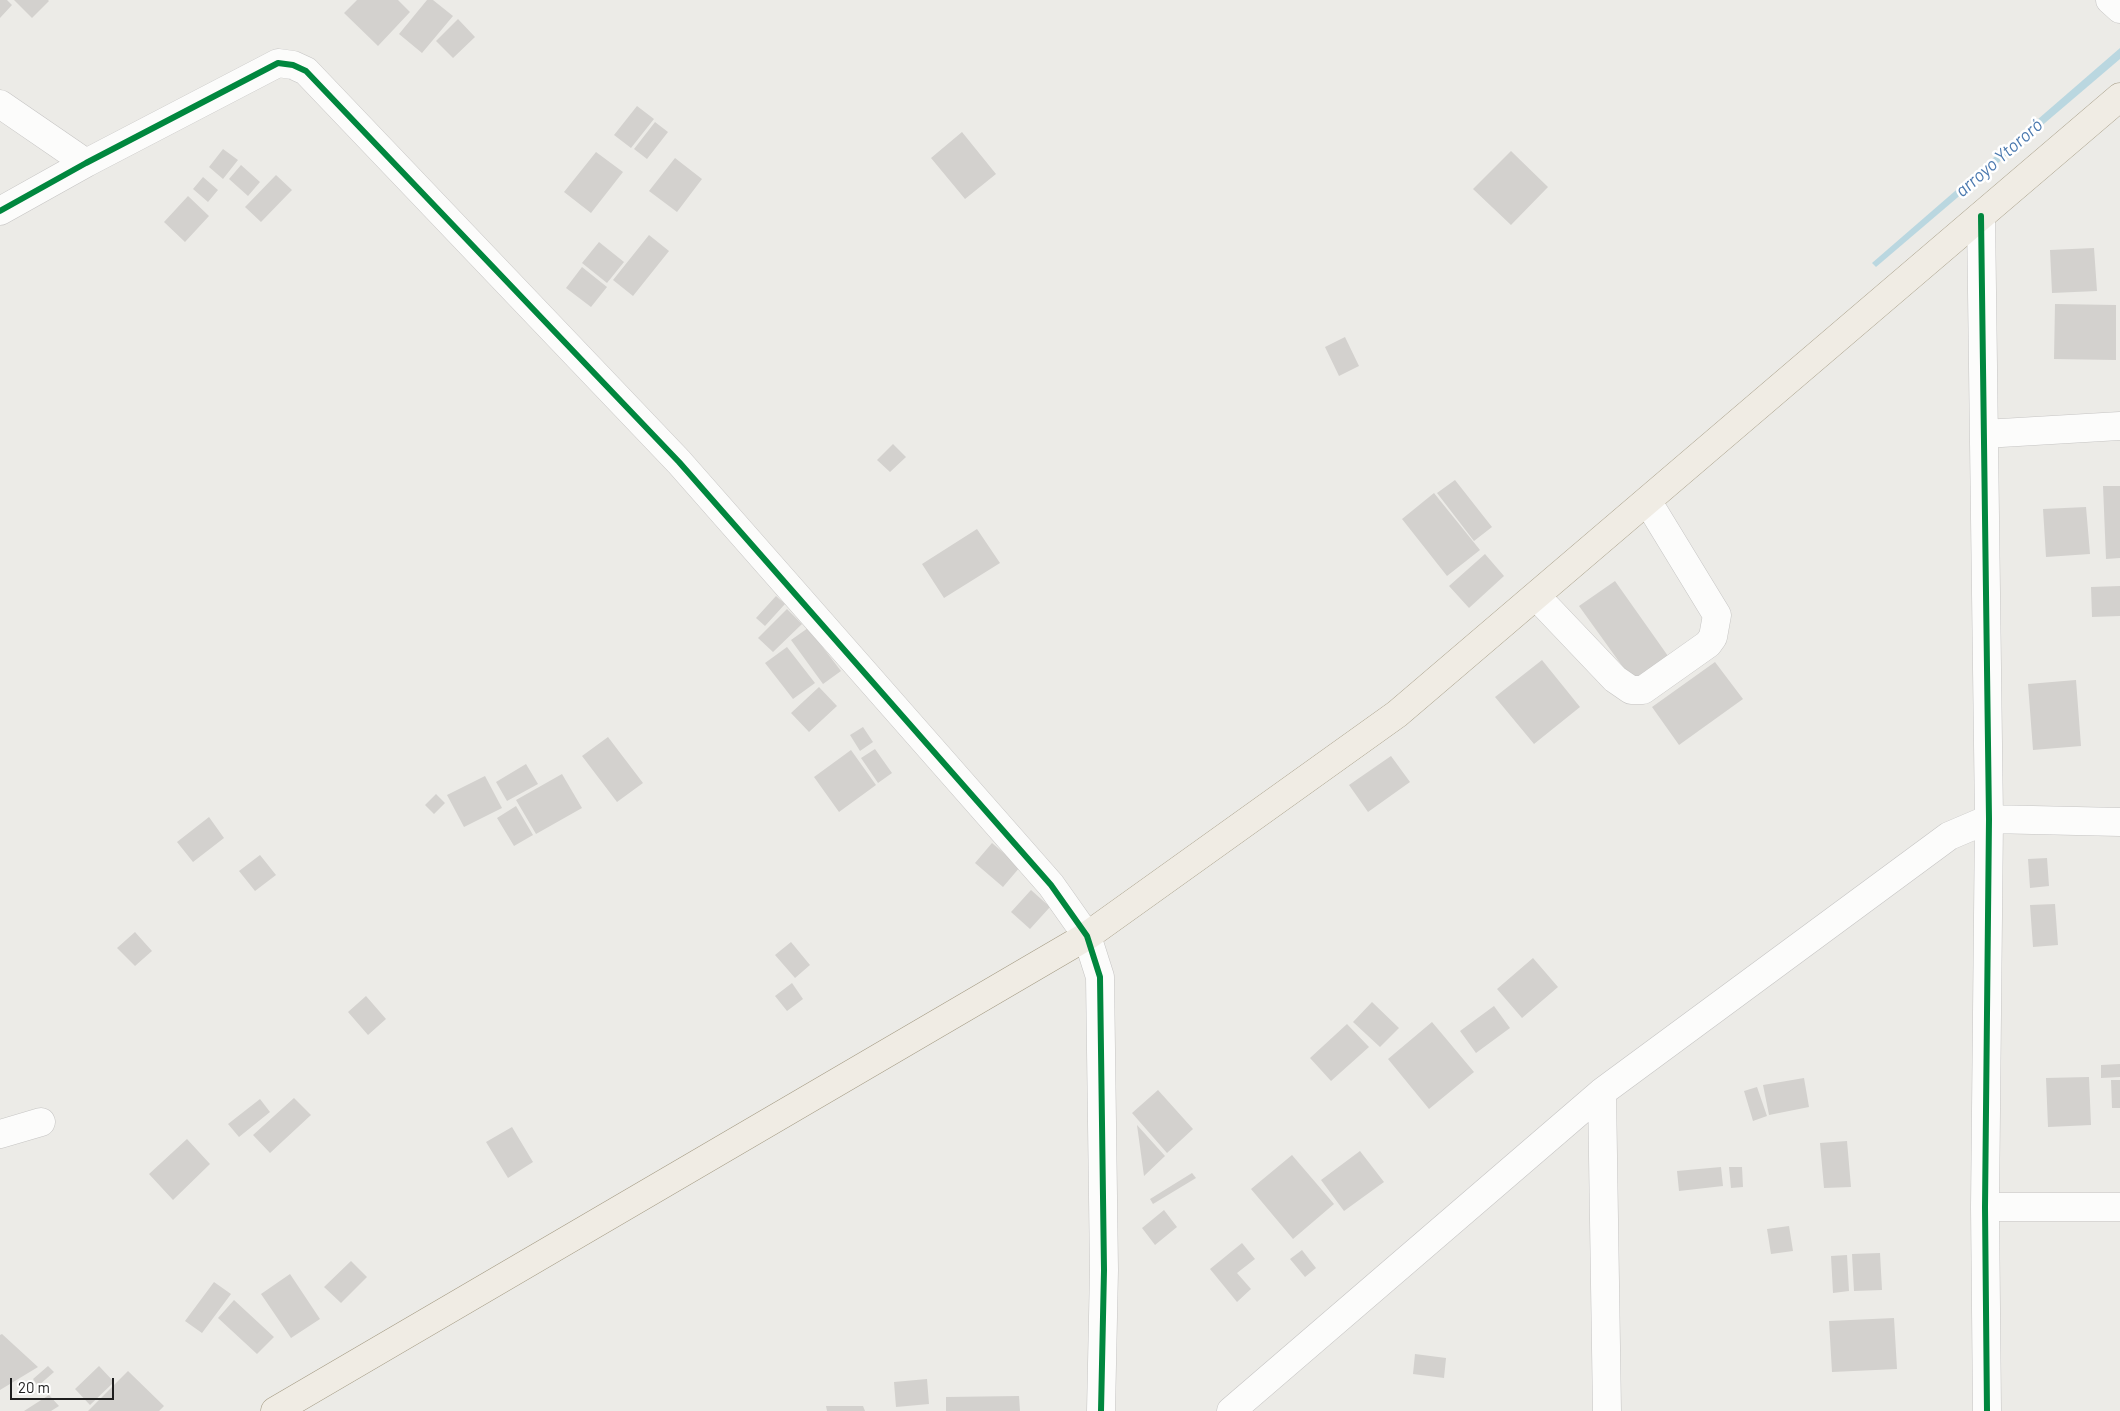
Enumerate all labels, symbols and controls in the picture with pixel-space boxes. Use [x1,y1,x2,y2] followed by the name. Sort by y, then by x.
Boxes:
[1951,114,2047,202] water label: arroyo Ytororó
[12,1368,116,1400] scale bar
[18,1378,50,1396] text: 20 m

